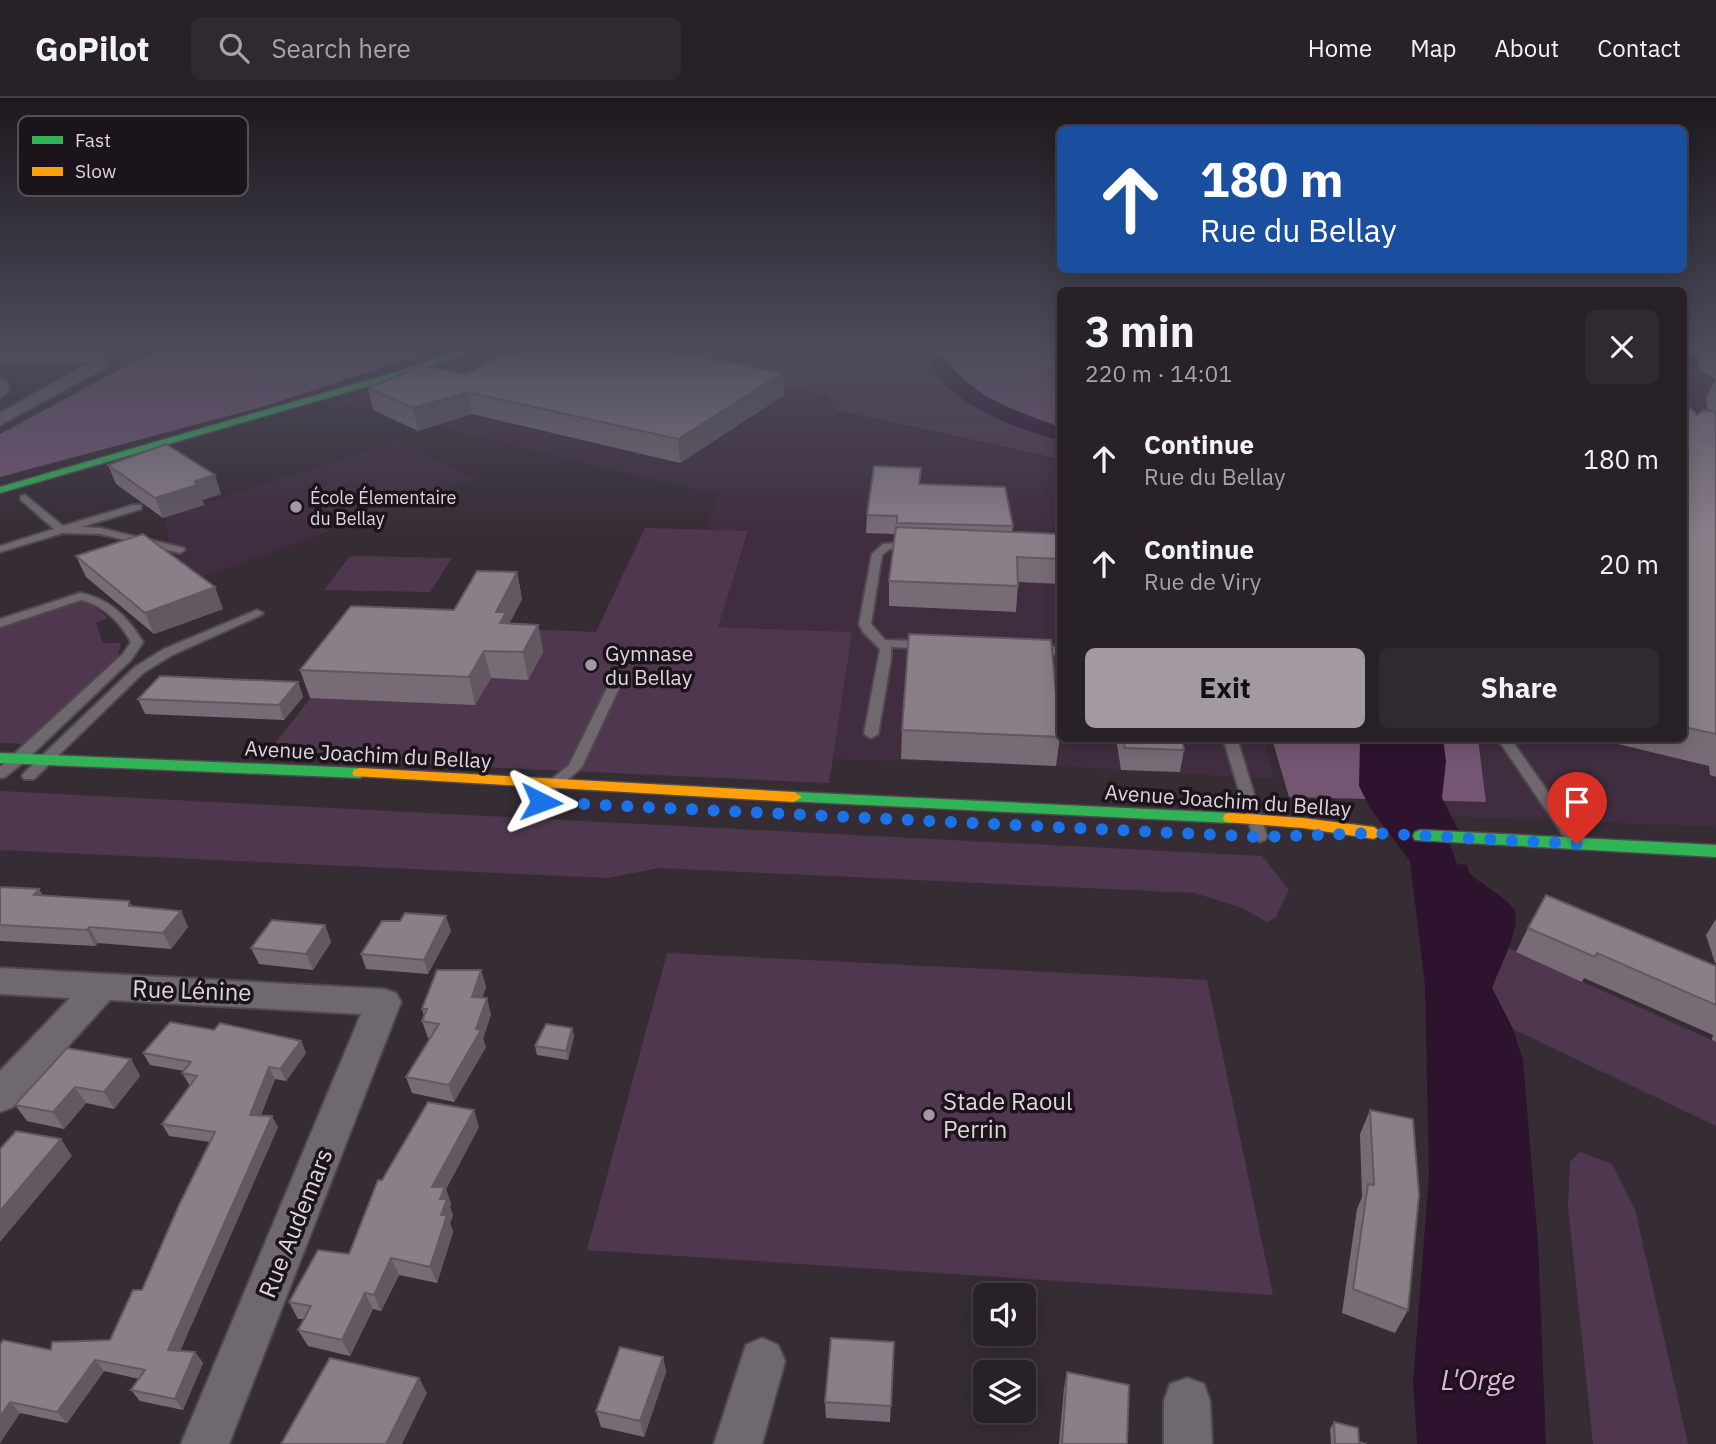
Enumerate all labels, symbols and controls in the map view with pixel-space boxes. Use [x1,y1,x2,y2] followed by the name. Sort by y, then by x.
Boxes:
[191,17,681,80] search box
[35,27,149,70] text: GoPilot
[215,29,253,67] icon: search
[271,31,411,65] text: Search here
[1308,32,1372,64] text: Home
[1410,32,1456,64] text: Map
[1494,32,1559,64] text: About
[1597,32,1681,64] text: Contact
[18,116,248,196] legend
[75,128,111,152] text: Fast
[1200,147,1344,210] text: 180 m
[1085,154,1176,245] icon: ahead
[75,159,116,183] text: Slow
[1200,209,1397,251] text: Rue du Bellay
[1085,304,1195,359] text: 3 min
[1585,310,1659,384] button: close
[1085,358,1232,388] text: 220 m · 14:01
[1144,427,1254,461] text: Continue
[1085,440,1123,478] icon: ahead
[1583,442,1659,476] text: 180 m
[1144,461,1285,491] text: Rue du Bellay
[310,486,456,530] place label: École Élementaire du Bellay
[288,499,304,515] marker: École Élementaire du Bellay
[1144,532,1254,566] text: Continue
[1085,545,1123,583] icon: ahead
[1599,547,1659,581] text: 20 m
[1144,566,1261,596] text: Rue de Viry
[605,639,693,691] place label: Gymnase du Bellay
[1085,648,1365,728] button: Exit
[1379,648,1659,728] button: Share
[583,657,599,673] marker: Gymnase du Bellay
[244,734,493,774] street label: Avenue Joachim du Bellay
[504,765,578,839] position arrow
[1547,772,1607,844] pin
[1104,777,1353,823] street label: Avenue Joachim du Bellay
[1558,783,1596,821] icon: arrive
[132,972,252,1008] street label: Rue Lénine
[943,1085,1072,1145] place label: Stade Raoul Perrin
[921,1107,937,1123] marker: Stade Raoul Perrin
[251,1144,339,1302] street label: Rue Audemars
[973,1283,1036,1423] map controls
[973,1283,1036,1346] button: sound
[973,1360,1036,1423] button: layers
[1441,1361,1515,1398] water label: L'Orge

